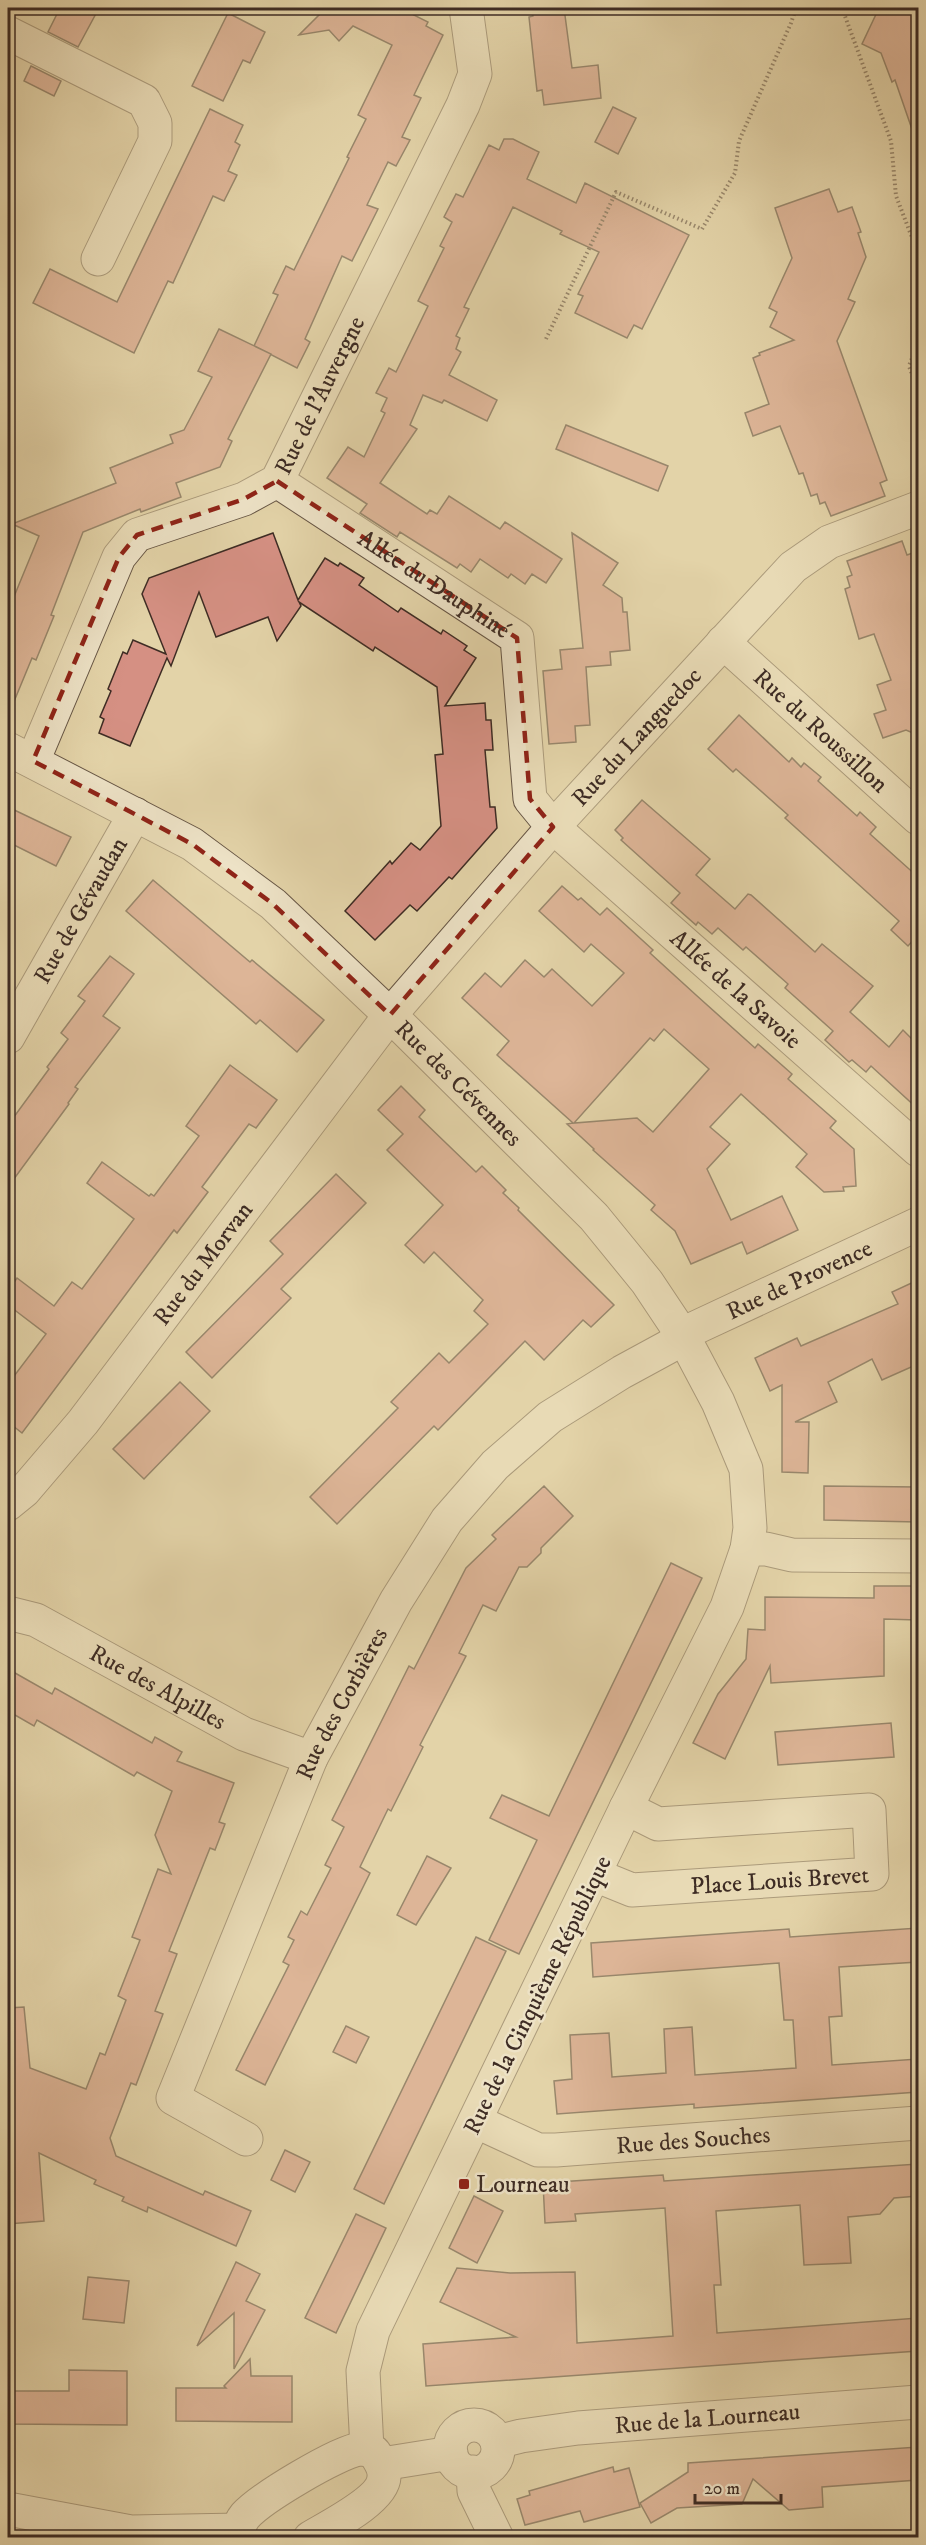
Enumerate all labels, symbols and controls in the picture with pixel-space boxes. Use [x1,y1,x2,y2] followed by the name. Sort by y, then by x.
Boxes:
[269,312,372,480] street label: Rue de l'Auvergne
[352,524,516,646] street label: Allée du Dauphiné
[566,662,709,813] street label: Rue du Languedoc
[747,663,894,800] street label: Rue du Roussillon
[28,832,135,989] street label: Rue de Gévaudan
[664,924,807,1056] street label: Allée de la Savoie
[388,1014,528,1153] street label: Rue des Cévennes
[147,1196,260,1332] street label: Rue du Morvan
[722,1233,877,1327] street label: Rue de Provence
[290,1622,395,1784] street label: Rue des Corbières
[84,1638,231,1737] street label: Rue des Alpilles
[457,1851,619,2140] street label: Rue de la Cinquième République
[690,1860,870,1902] street label: Place Louis Brevet
[615,2120,771,2161] street label: Rue des Souches
[476,2170,570,2200] place label: Lourneau
[457,2177,471,2191] marker: Lourneau
[614,2397,801,2441] street label: Rue de la Lourneau
[695,2467,780,2505] scale bar
[704,2478,740,2500] text: 20 m

